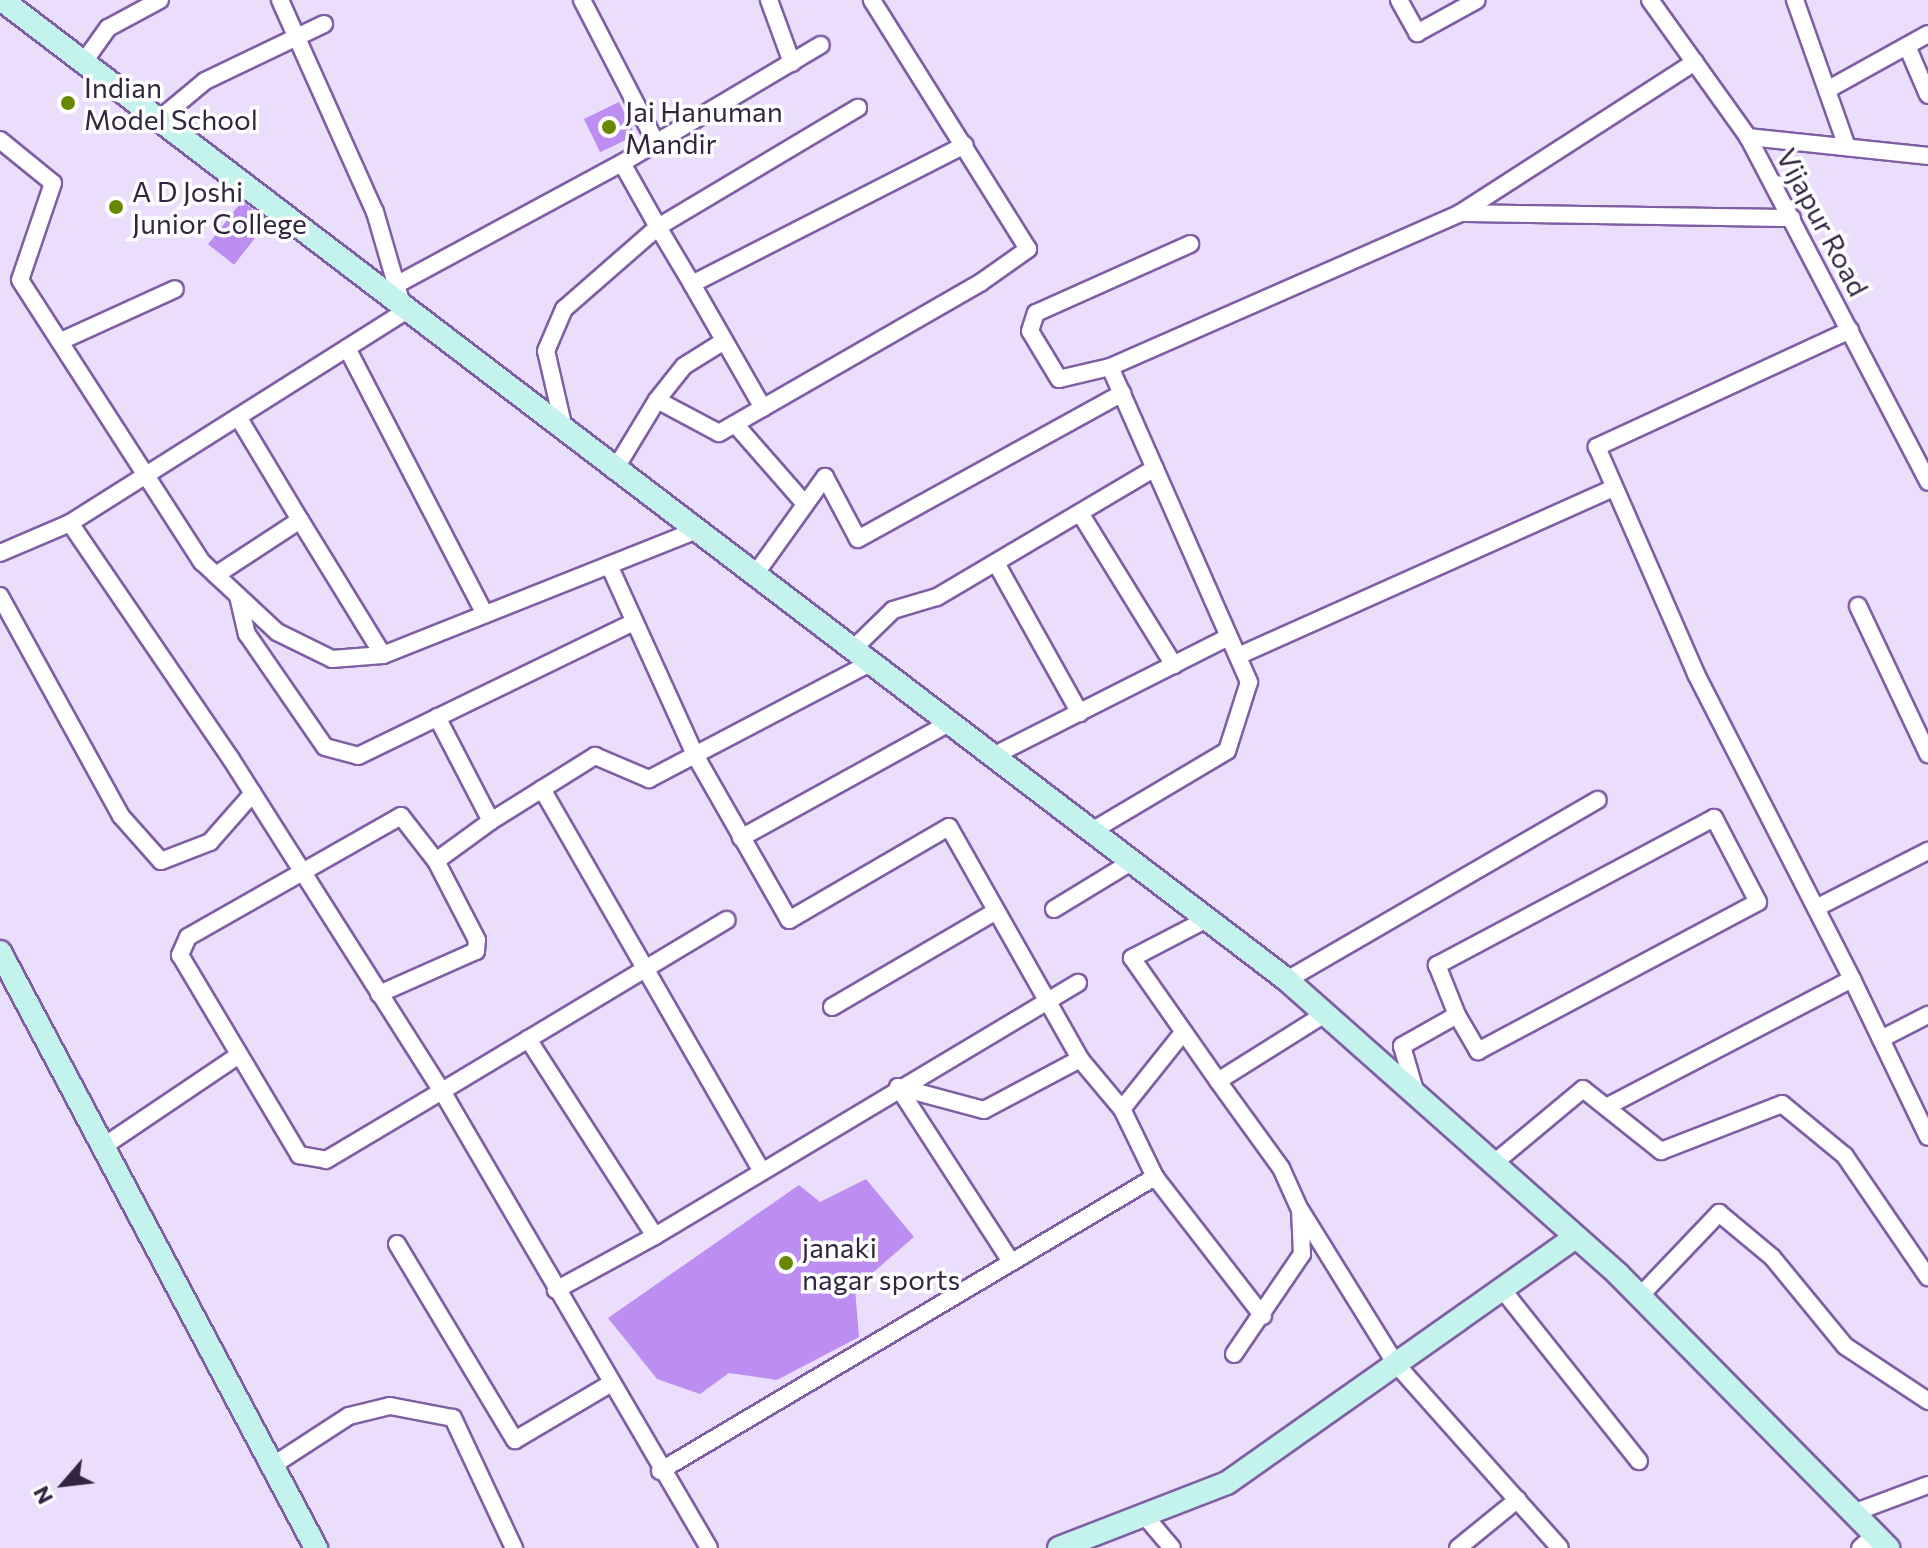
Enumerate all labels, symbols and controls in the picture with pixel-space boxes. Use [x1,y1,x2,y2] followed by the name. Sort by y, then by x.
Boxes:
[84,70,258,136] place label: Indian Model School
[59,94,77,112] marker: Indian Model School
[625,94,783,160] place label: Jai Hanuman Mandir
[600,118,618,136] marker: Jai Hanuman Mandir
[1770,142,1876,302] street label: Vijapur Road
[132,174,307,240] place label: A D Joshi Junior College
[107,198,125,216] marker: A D Joshi Junior College
[802,1230,960,1296] place label: janaki nagar sports
[777,1254,795,1272] marker: janaki nagar sports
[24,1444,104,1524] north arrow
[27,1482,58,1509] text: N

